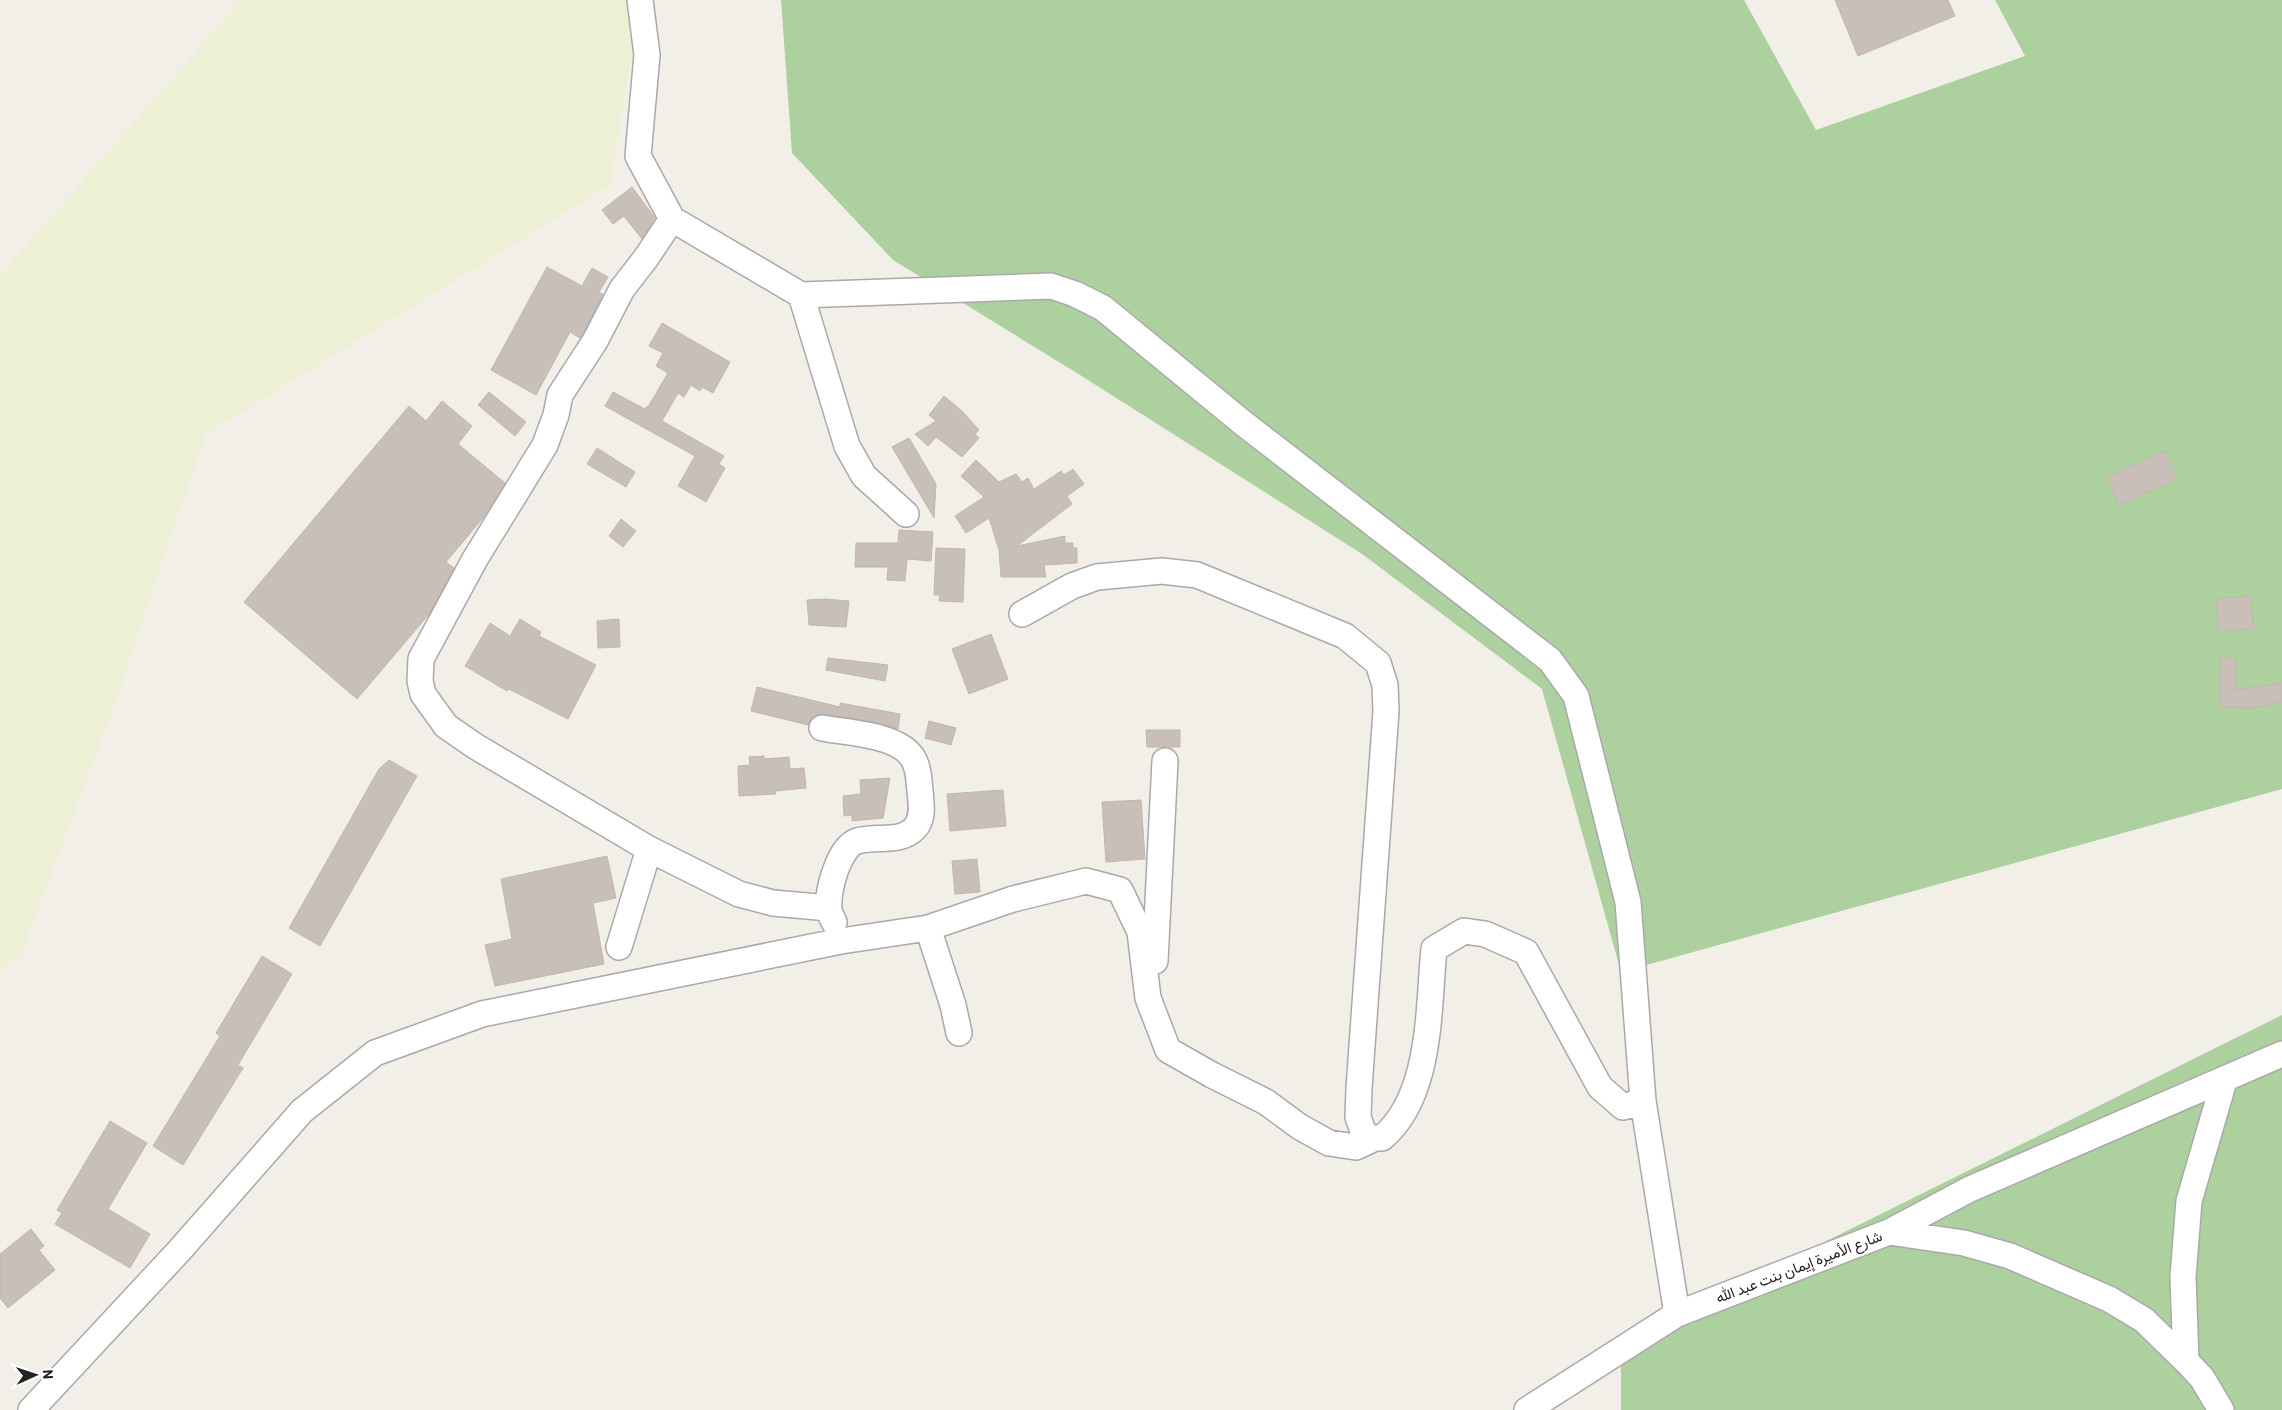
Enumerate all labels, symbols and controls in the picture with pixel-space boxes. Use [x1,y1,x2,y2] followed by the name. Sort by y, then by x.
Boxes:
[1713,1226,1886,1309] street label: شارع الأميرة إيمان بنت عبد الله
[10,1350,60,1400] north arrow
[40,1369,57,1379] text: N

